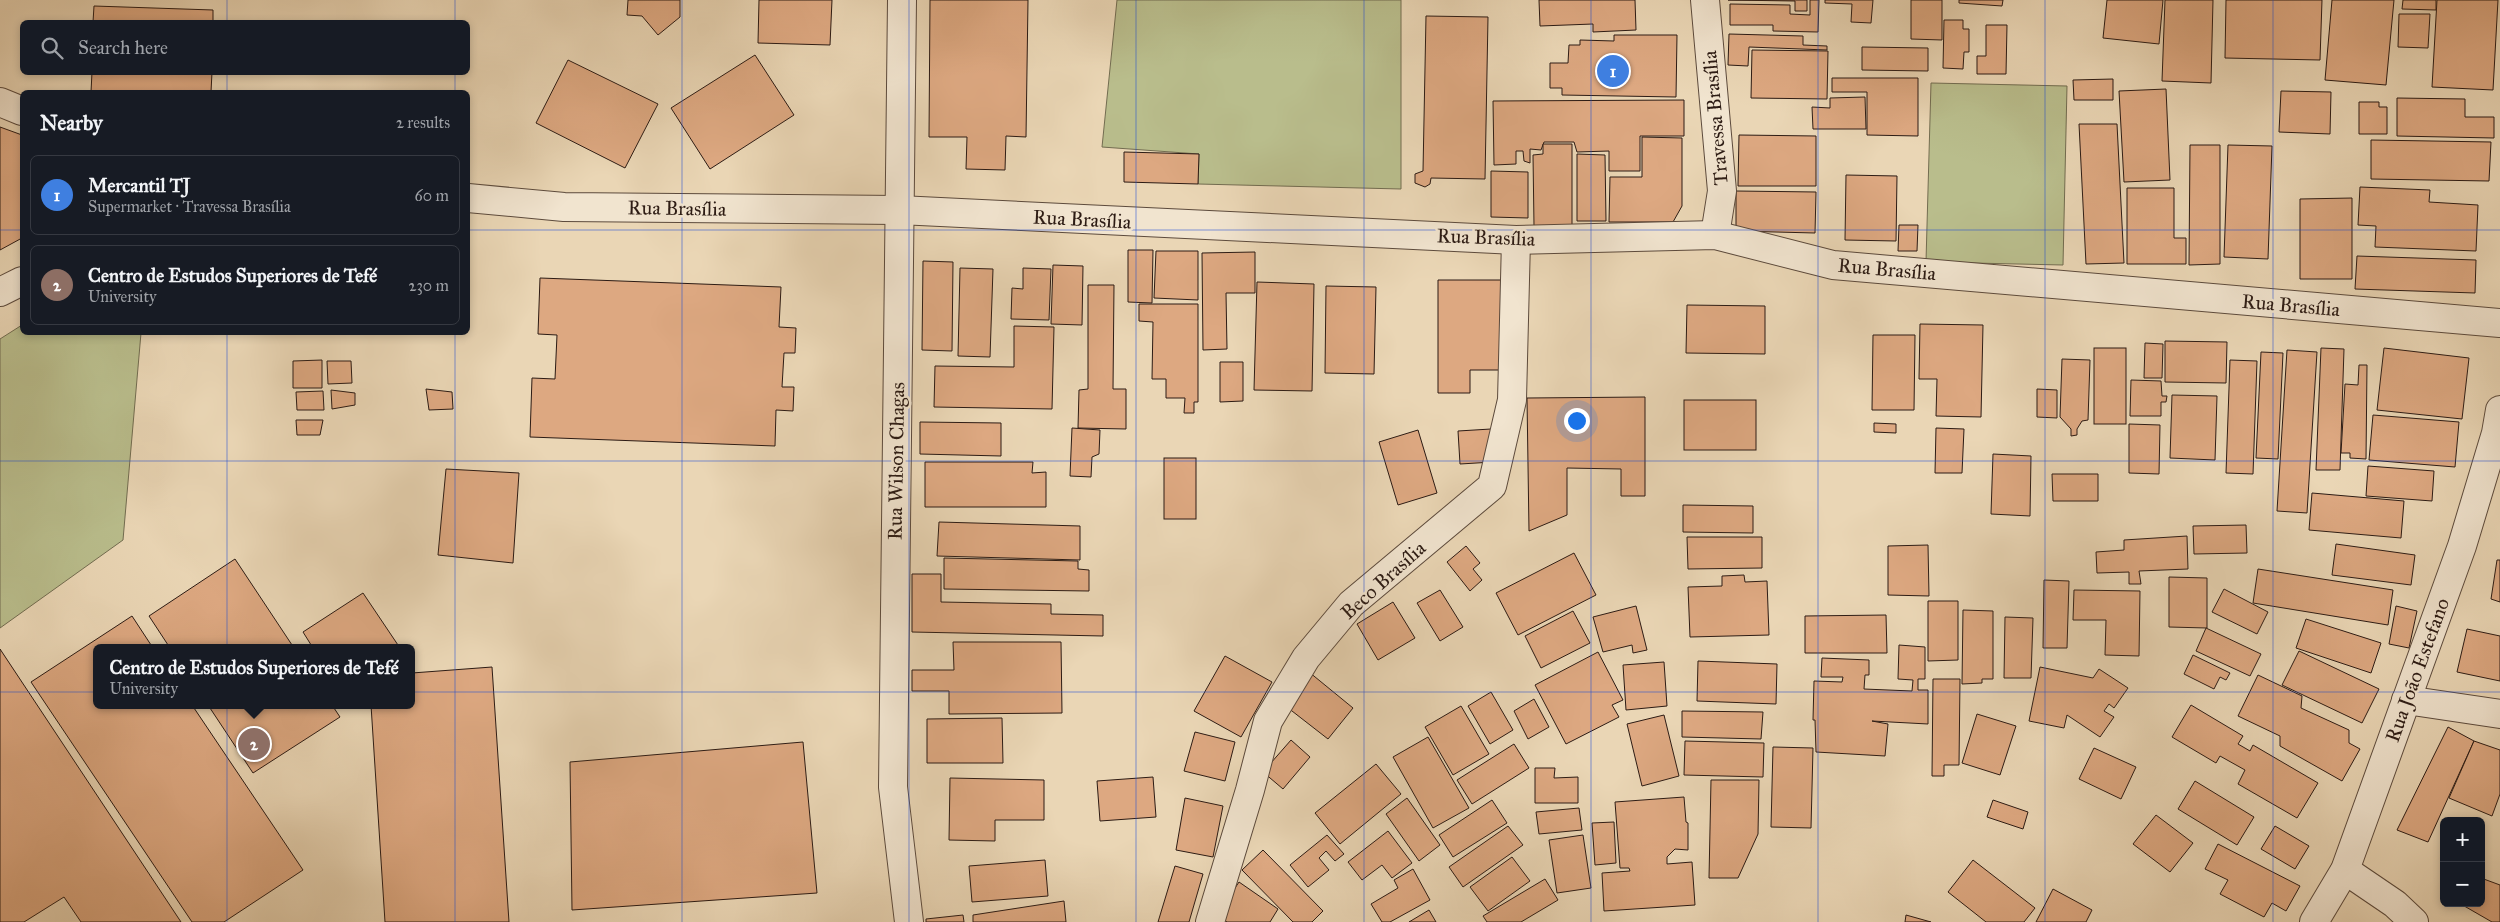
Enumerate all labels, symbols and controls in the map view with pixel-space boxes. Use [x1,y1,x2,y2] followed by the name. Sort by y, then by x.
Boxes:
[20,20,470,75] search box
[38,34,66,62] icon: search
[78,36,168,59] text: Search here
[1697,49,1733,186] street label: Travessa Brasília
[1597,52,1629,90] pin: 1
[40,110,103,136] text: Nearby
[396,113,450,132] text: 2 results
[88,174,190,197] text: Mercantil TJ
[54,186,60,205] text: 1
[415,186,449,205] text: 60 m
[628,195,727,221] street label: Rua Brasília
[88,197,291,216] text: Supermarket · Travessa Brasília
[1032,204,1132,234] street label: Rua Brasília
[1436,223,1536,251] street label: Rua Brasília
[1837,253,1938,285] street label: Rua Brasília
[88,264,377,287] text: Centro de Estudos Superiores de Tefé
[53,276,61,295] text: 2
[409,276,449,295] text: 230 m
[88,287,157,306] text: University
[2241,289,2342,321] street label: Rua Brasília
[883,382,910,540] street label: Rua Wilson Chagas
[1564,408,1590,434] your location
[1336,535,1431,624] street label: Beco Brasília
[2380,595,2455,746] street label: Rua João Estefano
[93,644,415,709] popup
[109,656,399,679] text: Centro de Estudos Superiores de Tefé
[109,679,178,698] text: University
[238,725,270,763] pin: 2
[2440,817,2485,907] map controls
[2440,817,2485,862] button: +
[2440,862,2485,907] button: −

